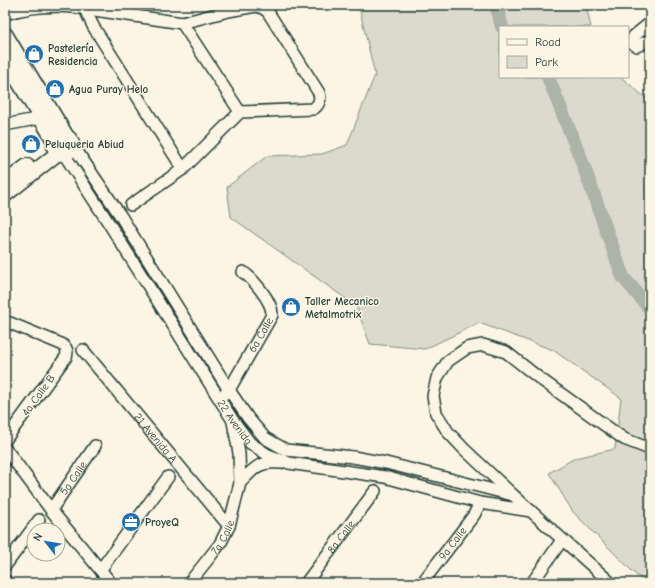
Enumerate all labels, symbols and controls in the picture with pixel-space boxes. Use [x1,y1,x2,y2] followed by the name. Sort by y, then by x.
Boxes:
[499,26,629,78] legend
[535,35,561,49] text: Road
[48,42,98,68] place label: Pastelería Residencia
[23,43,45,65] shop icon: Pastelería Residencia
[535,55,558,69] text: Park
[44,78,66,100] shop icon: Agua Puray Helo
[69,83,149,96] place label: Agua Puray Helo
[20,133,42,155] shop icon: Peluqueria Abiud
[45,138,124,151] place label: Peluqueria Abiud
[305,295,379,321] place label: Taller Mecanico Metalmotrix
[280,296,302,318] shop icon: Taller Mecanico Metalmotrix
[246,315,276,355] street label: 6a Calle
[19,372,58,419] street label: 4a Calle B
[215,398,255,447] street label: 22 Avenida
[131,411,180,466] street label: 21 Avenida A
[57,458,90,498] street label: 5a Calle
[120,511,142,533] office icon: ProyeQ
[145,516,179,529] place label: ProyeQ
[325,517,358,556] street label: 8a Calle
[208,518,237,557] street label: 7a Calle
[26,522,66,562] north arrow
[436,524,470,563] street label: 9a Calle
[30,531,45,544] text: N

